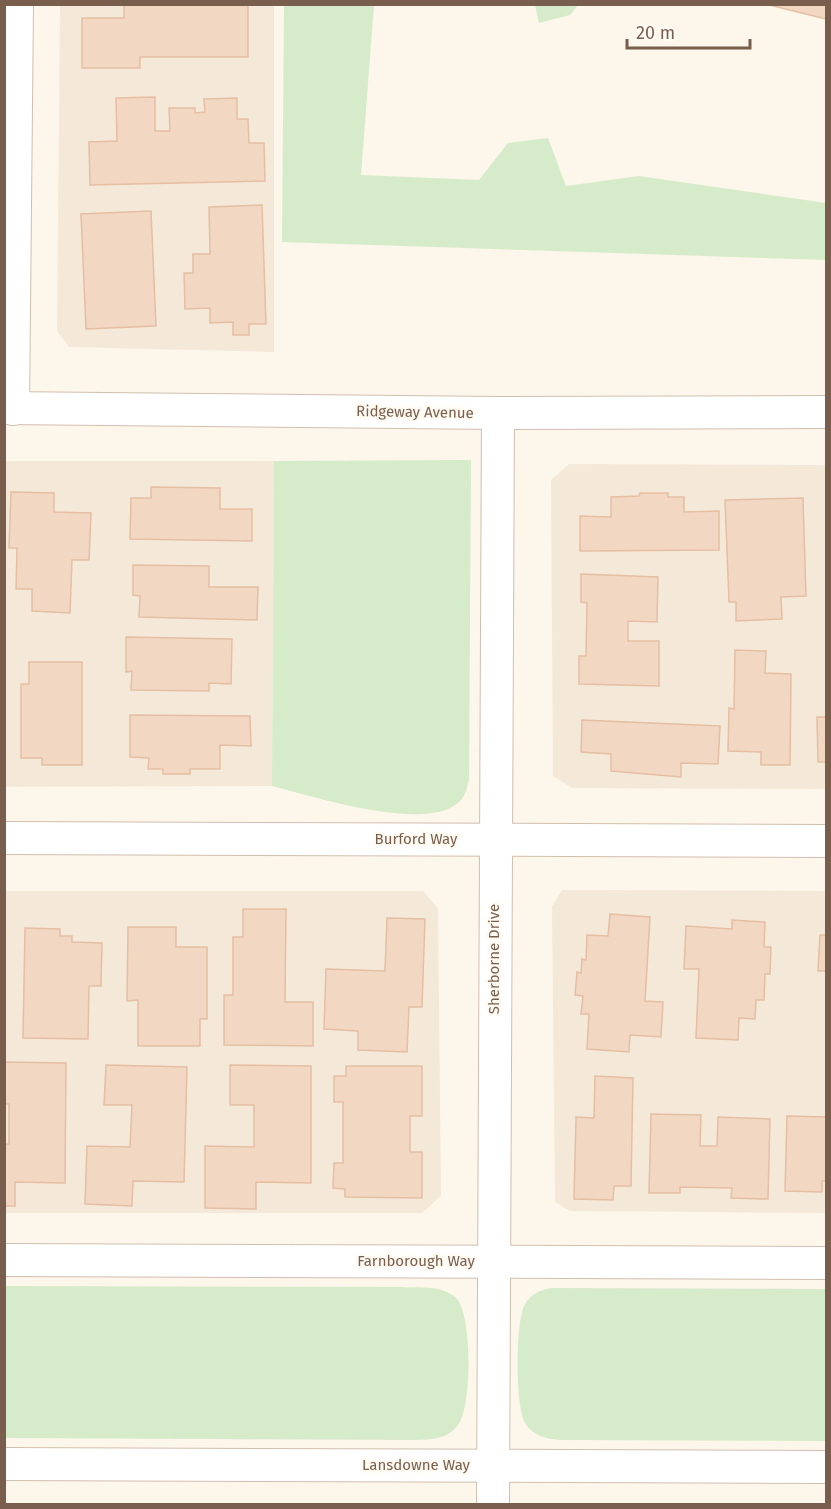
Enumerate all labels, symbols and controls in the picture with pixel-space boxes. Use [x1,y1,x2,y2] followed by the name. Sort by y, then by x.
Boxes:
[627,12,750,50] scale bar
[636,22,675,44] text: 20 m
[356,402,474,422] street label: Ridgeway Avenue
[375,830,458,848] street label: Burford Way
[485,904,503,1014] street label: Sherborne Drive
[357,1252,475,1270] street label: Farnborough Way
[362,1456,471,1474] street label: Lansdowne Way

